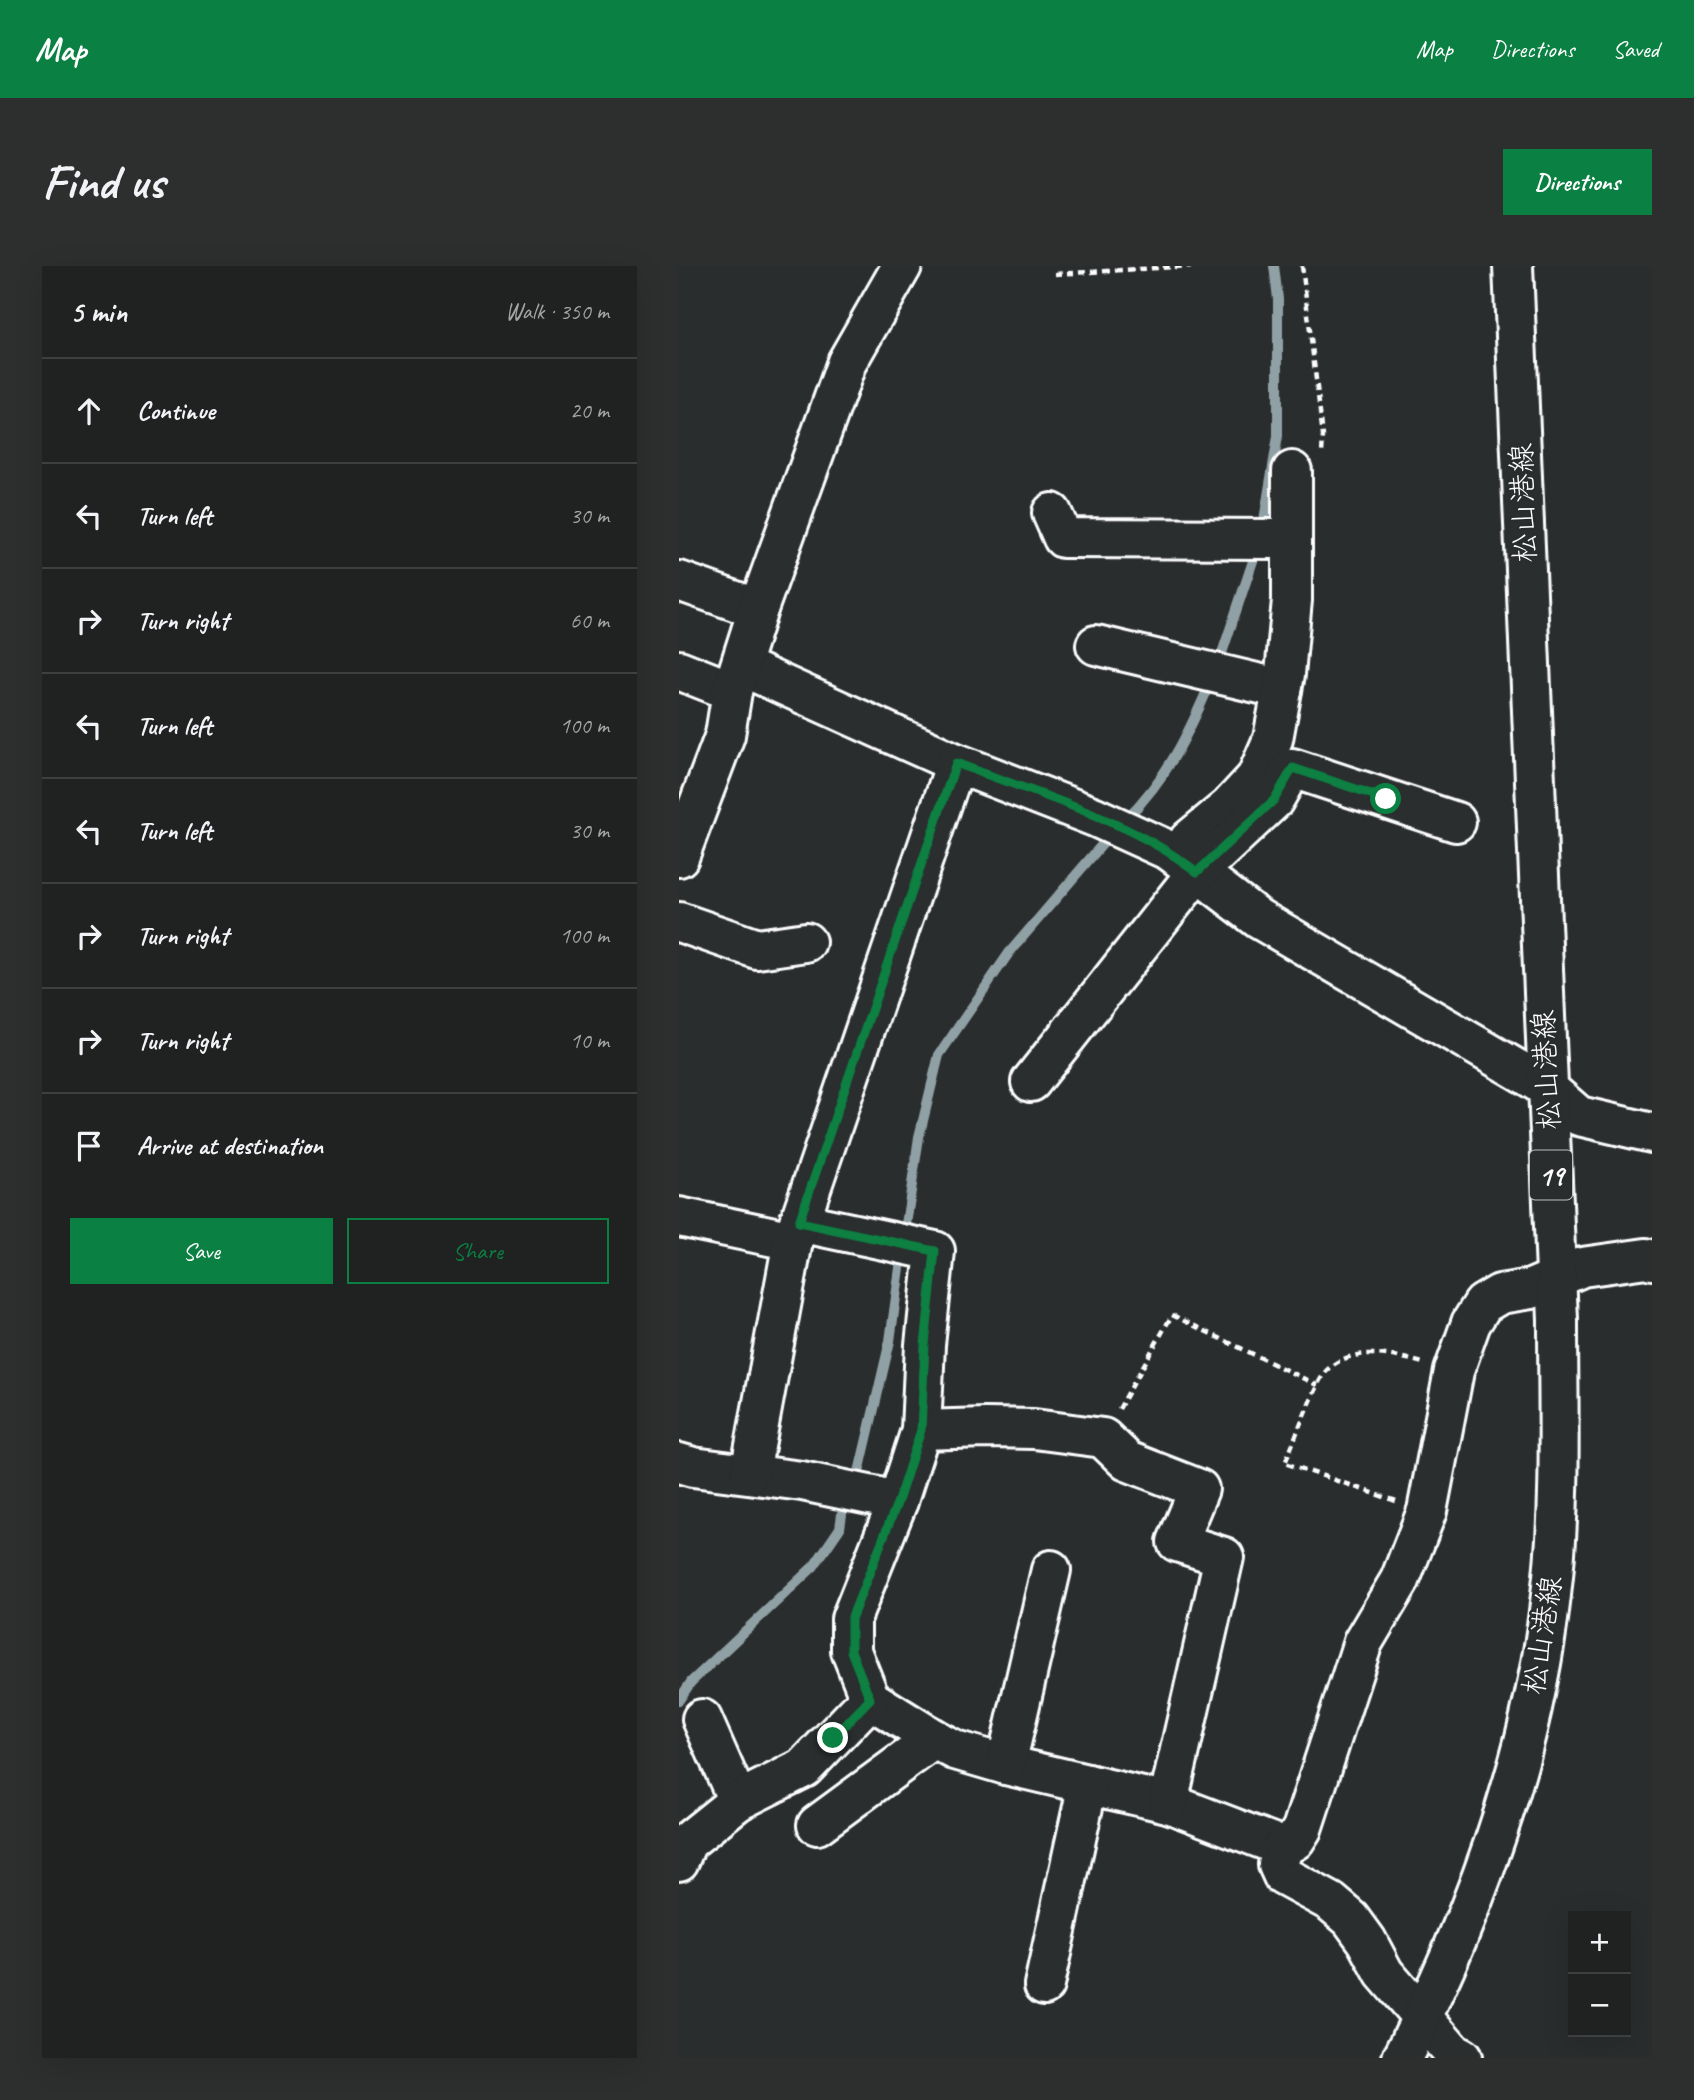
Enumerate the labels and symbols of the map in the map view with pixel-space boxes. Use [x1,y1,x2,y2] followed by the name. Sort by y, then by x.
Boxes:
[1502,442,1544,564] street label: 松山港線
[1370,783,1401,814] route start
[1524,1009,1568,1131] street label: 松山港線
[1530,1150,1572,1200] road number: 19
[1514,1573,1570,1697] street label: 松山港線
[817,1722,848,1753] route end

